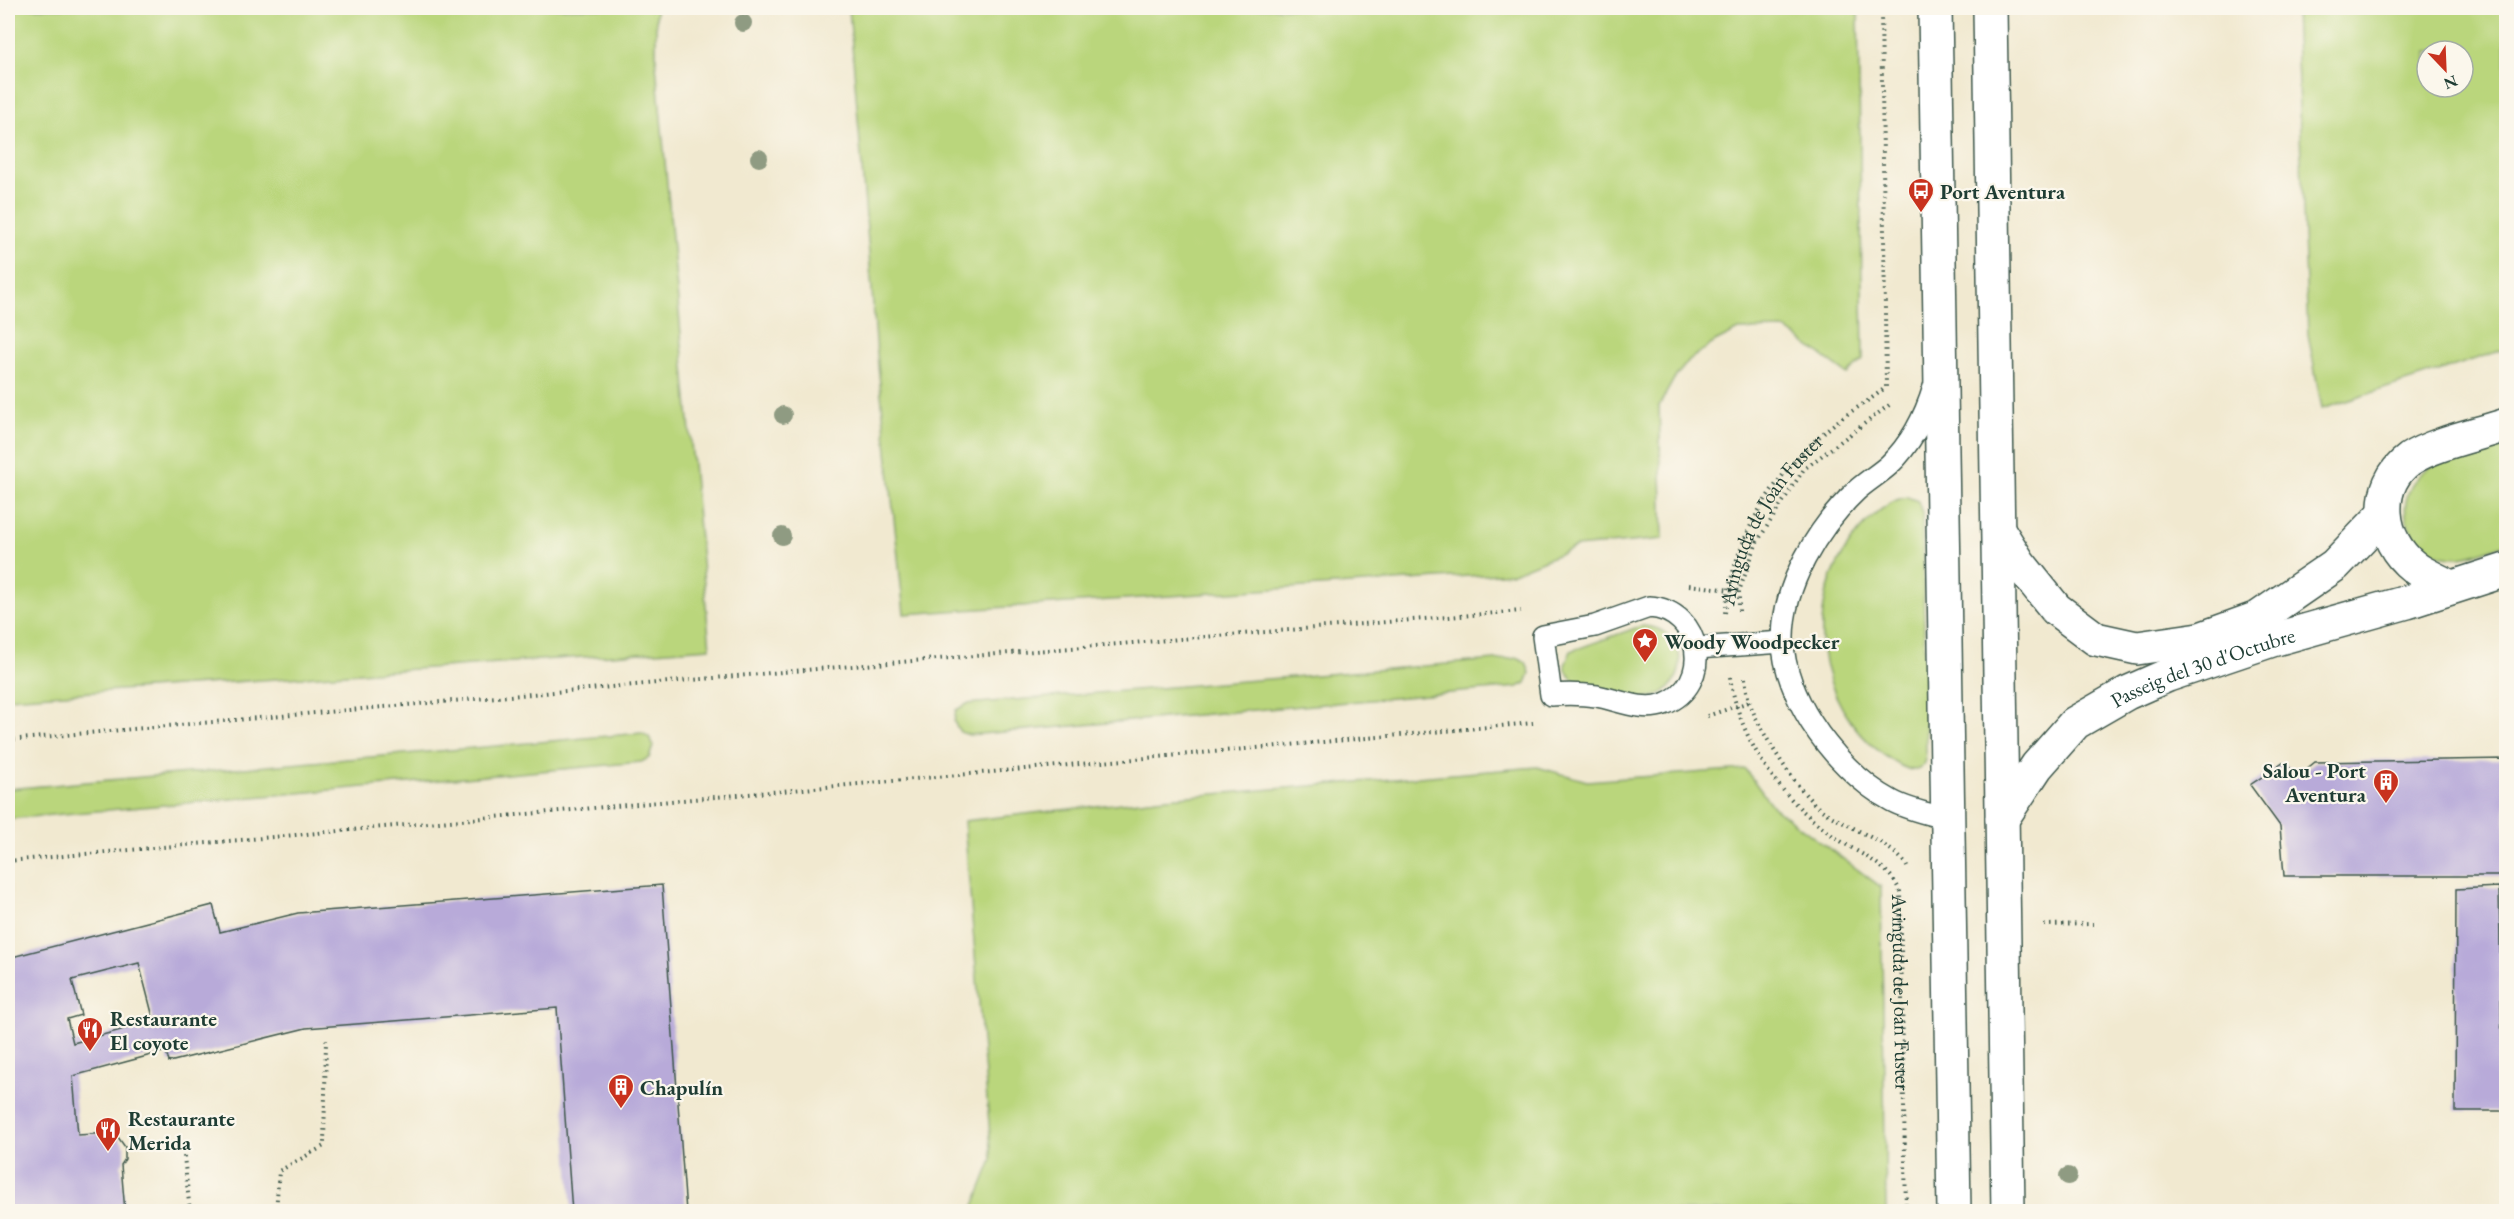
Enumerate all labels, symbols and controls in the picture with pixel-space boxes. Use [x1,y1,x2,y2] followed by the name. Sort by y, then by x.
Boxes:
[2415,39,2475,99] north arrow
[2441,70,2461,95] text: N
[1906,176,1936,214] bus stop icon: Port Aventura
[1940,178,2066,205] place label: Port Aventura
[1713,427,1828,608] street label: Avinguda de Joan Fuster
[2105,621,2298,713] street label: Passeig del 30 d'Octubre
[1630,626,1660,664] place icon: Woody Woodpecker
[1664,628,1840,655] place label: Woody Woodpecker
[2263,757,2367,808] place label: Salou - Port Aventura
[2371,767,2401,805] building icon: Salou - Port Aventura
[1887,893,1917,1091] street label: Avinguda de Joan Fuster
[110,1005,217,1056] place label: Restaurante El coyote
[75,1015,105,1053] restaurant icon: Restaurante El coyote
[606,1072,636,1110] building icon: Chapulín
[640,1074,723,1101] place label: Chapulín
[128,1105,235,1156] place label: Restaurante Merida
[93,1115,123,1153] restaurant icon: Restaurante Merida

